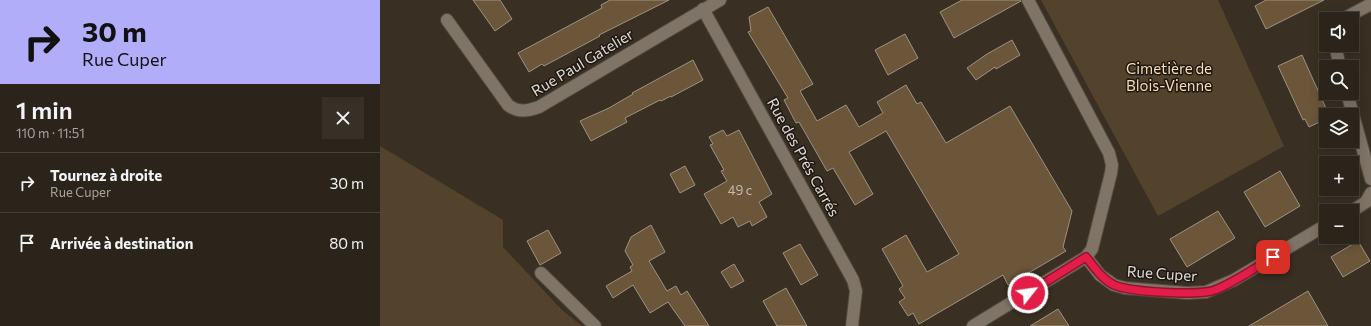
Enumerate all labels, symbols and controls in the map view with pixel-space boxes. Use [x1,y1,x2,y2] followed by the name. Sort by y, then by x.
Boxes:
[1319,12,1359,244] map controls
[1319,12,1359,52] button: sound
[82,14,147,48] text: 30 m
[16,16,68,68] icon: right
[528,24,636,100] street label: Rue Paul Gatelier
[82,48,167,70] text: Rue Cuper
[1126,59,1212,94] park label: Cimetière de Blois-Vienne
[1319,60,1359,100] button: search
[16,95,73,124] text: 1 min
[764,95,844,220] street label: Rue des Prés Carrés
[322,97,364,139] button: close
[1319,108,1359,148] button: layers
[16,125,85,141] text: 110 m · 11:51
[1319,156,1359,196] button: +
[50,166,162,184] text: Tournez à droite
[16,172,38,194] icon: right
[330,174,364,192] text: 30 m
[728,182,752,198] house number: 49 c
[50,184,111,200] text: Rue Cuper
[1319,204,1359,244] button: −
[16,232,38,254] icon: arrive
[50,234,193,252] text: Arrivée à destination
[329,234,364,252] text: 80 m
[1256,240,1290,274] pin
[1262,246,1284,268] icon: arrive
[1126,262,1198,284] street label: Rue Cuper
[1007,272,1049,314] position arrow

